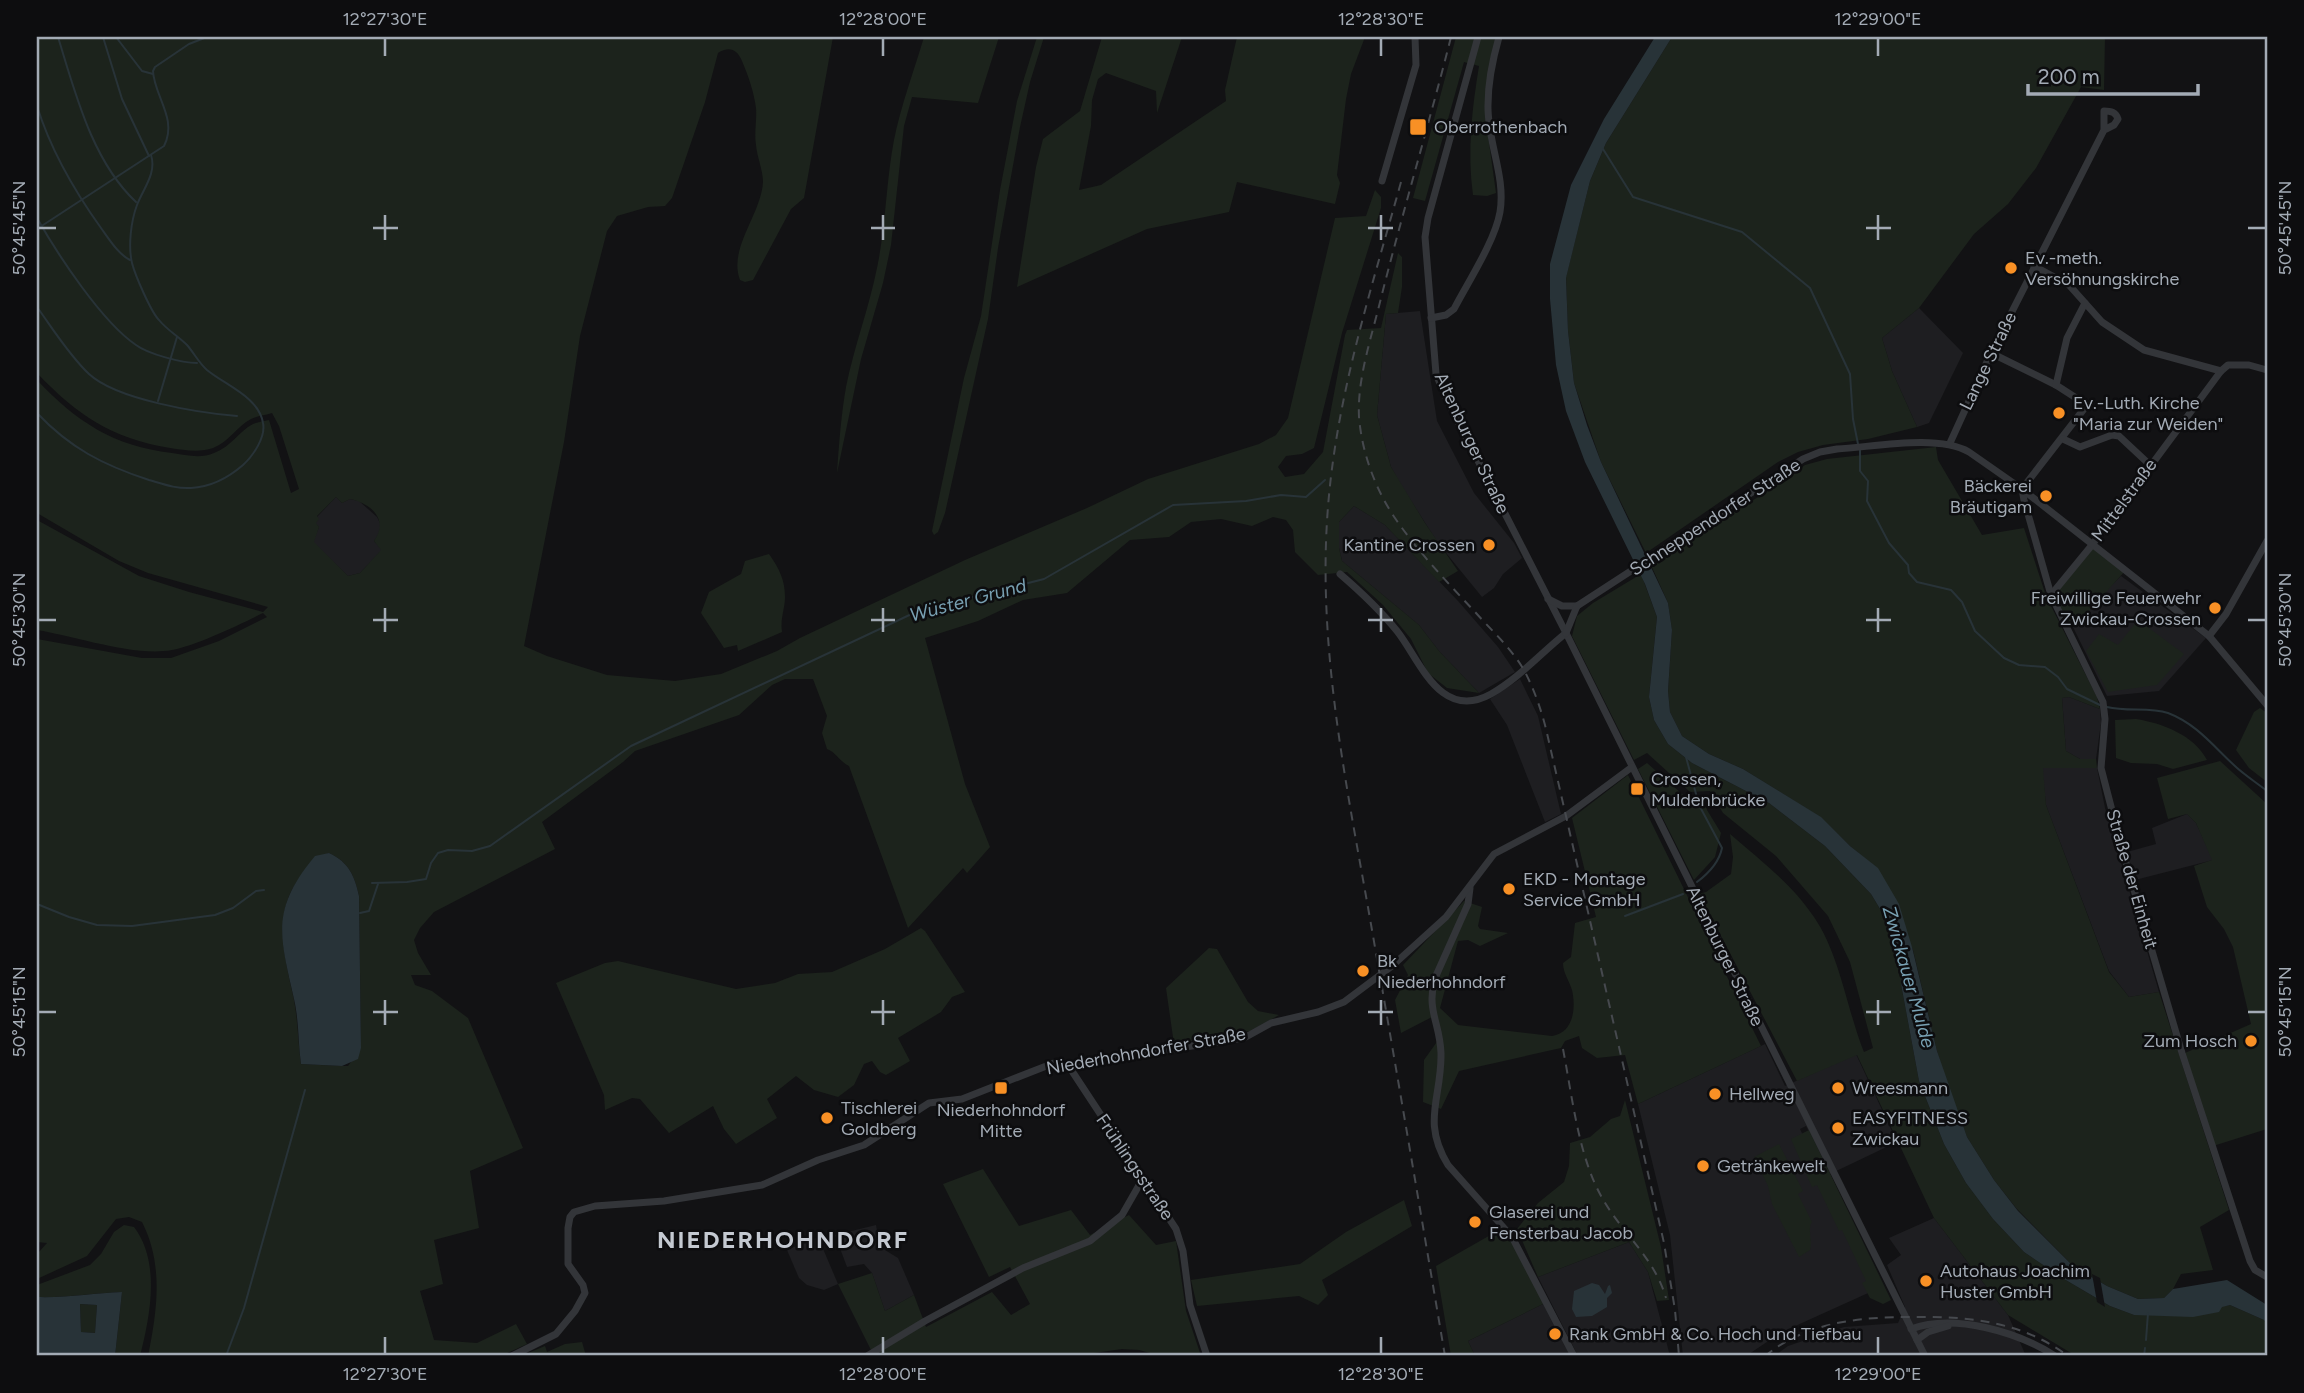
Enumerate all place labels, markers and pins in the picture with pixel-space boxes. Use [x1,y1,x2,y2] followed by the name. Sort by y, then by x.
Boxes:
[1434,116,1567,138] place label: Oberrothenbach
[1408,117,1428,137] marker: Oberrothenbach
[2025,247,2179,290] place label: Ev.-meth. Versöhnungskirche
[2003,260,2019,276] marker: Ev.-meth. Versöhnungskirche
[2073,392,2223,435] place label: Ev.-Luth. Kirche "Maria zur Weiden"
[2051,405,2067,421] marker: Ev.-Luth. Kirche "Maria zur Weiden"
[1950,475,2032,518] place label: Bäckerei Bräutigam
[2038,488,2054,504] marker: Bäckerei Bräutigam
[1344,534,1475,556] place label: Kantine Crossen
[1481,537,1497,553] marker: Kantine Crossen
[2031,587,2201,630] place label: Freiwillige Feuerwehr Zwickau-Crossen
[2207,600,2223,616] marker: Freiwillige Feuerwehr Zwickau-Crossen
[1651,768,1766,811] place label: Crossen, Muldenbrücke
[1629,781,1645,797] marker: Crossen, Muldenbrücke
[1523,868,1646,911] place label: EKD - Montage Service GmbH
[1501,881,1517,897] marker: EKD - Montage Service GmbH
[1377,950,1506,993] place label: Bk Niederhohndorf
[1355,963,1371,979] marker: Bk Niederhohndorf
[2144,1030,2237,1052] place label: Zum Hosch
[2243,1033,2259,1049] marker: Zum Hosch
[1852,1077,1948,1099] place label: Wreesmann
[993,1080,1009,1096] marker: Niederhohndorf Mitte
[1830,1080,1846,1096] marker: Wreesmann
[1729,1083,1795,1105] place label: Hellweg
[1707,1086,1723,1102] marker: Hellweg
[841,1097,917,1140] place label: Tischlerei Goldberg
[937,1099,1066,1142] place label: Niederhohndorf Mitte
[1852,1107,1968,1150] place label: EASYFITNESS Zwickau
[819,1110,835,1126] marker: Tischlerei Goldberg
[1830,1120,1846,1136] marker: EASYFITNESS Zwickau
[1717,1155,1825,1177] place label: Getränkewelt
[1695,1158,1711,1174] marker: Getränkewelt
[1489,1201,1633,1244] place label: Glaserei und Fensterbau Jacob
[1467,1214,1483,1230] marker: Glaserei und Fensterbau Jacob
[1940,1260,2090,1303] place label: Autohaus Joachim Huster GmbH
[1918,1273,1934,1289] marker: Autohaus Joachim Huster GmbH
[1569,1323,1861,1345] place label: Rank GmbH & Co. Hoch und Tiefbau
[1547,1326,1563,1342] marker: Rank GmbH & Co. Hoch und Tiefbau

